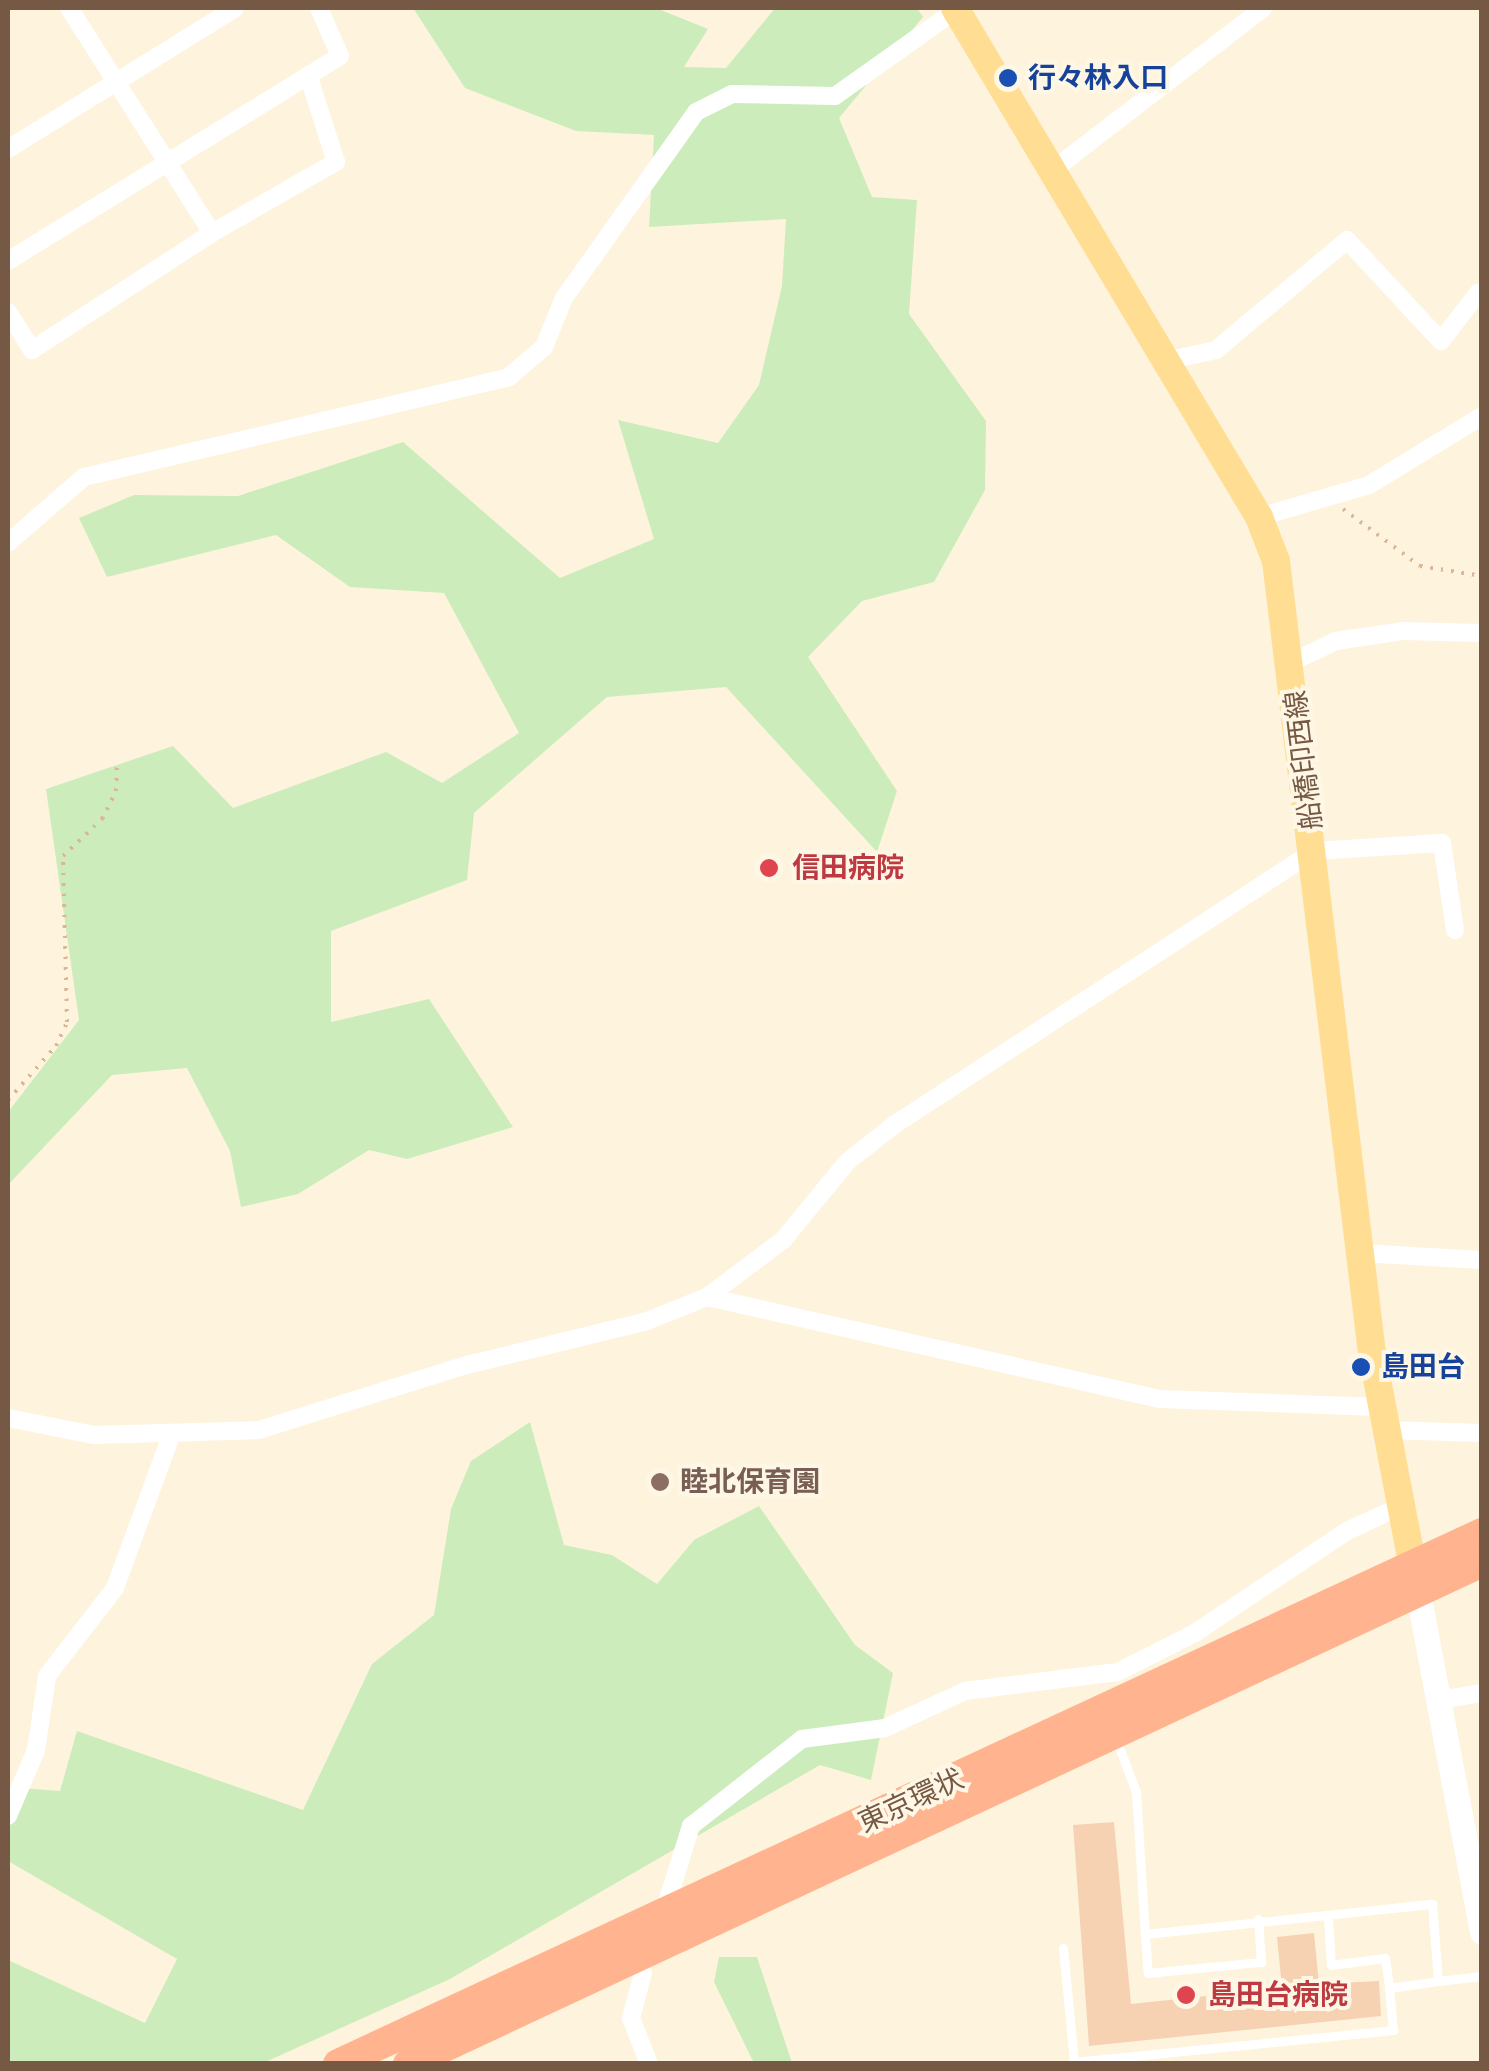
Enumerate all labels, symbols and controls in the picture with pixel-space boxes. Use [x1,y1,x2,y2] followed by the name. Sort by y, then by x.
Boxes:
[1028,61,1168,95] place label: 行々林入口
[997,67,1019,89] marker: 行々林入口
[1279,688,1329,832] street label: 船橋印西線
[792,851,904,885] place label: 信田病院
[756,855,782,881] marker: 信田病院
[1381,1350,1465,1384] place label: 島田台
[1350,1356,1372,1378] marker: 島田台
[680,1465,820,1499] place label: 睦北保育園
[649,1471,671,1493] marker: 睦北保育園
[853,1762,969,1840] street label: 東京環状
[1208,1978,1348,2012] place label: 島田台病院
[1173,1982,1199,2008] marker: 島田台病院

